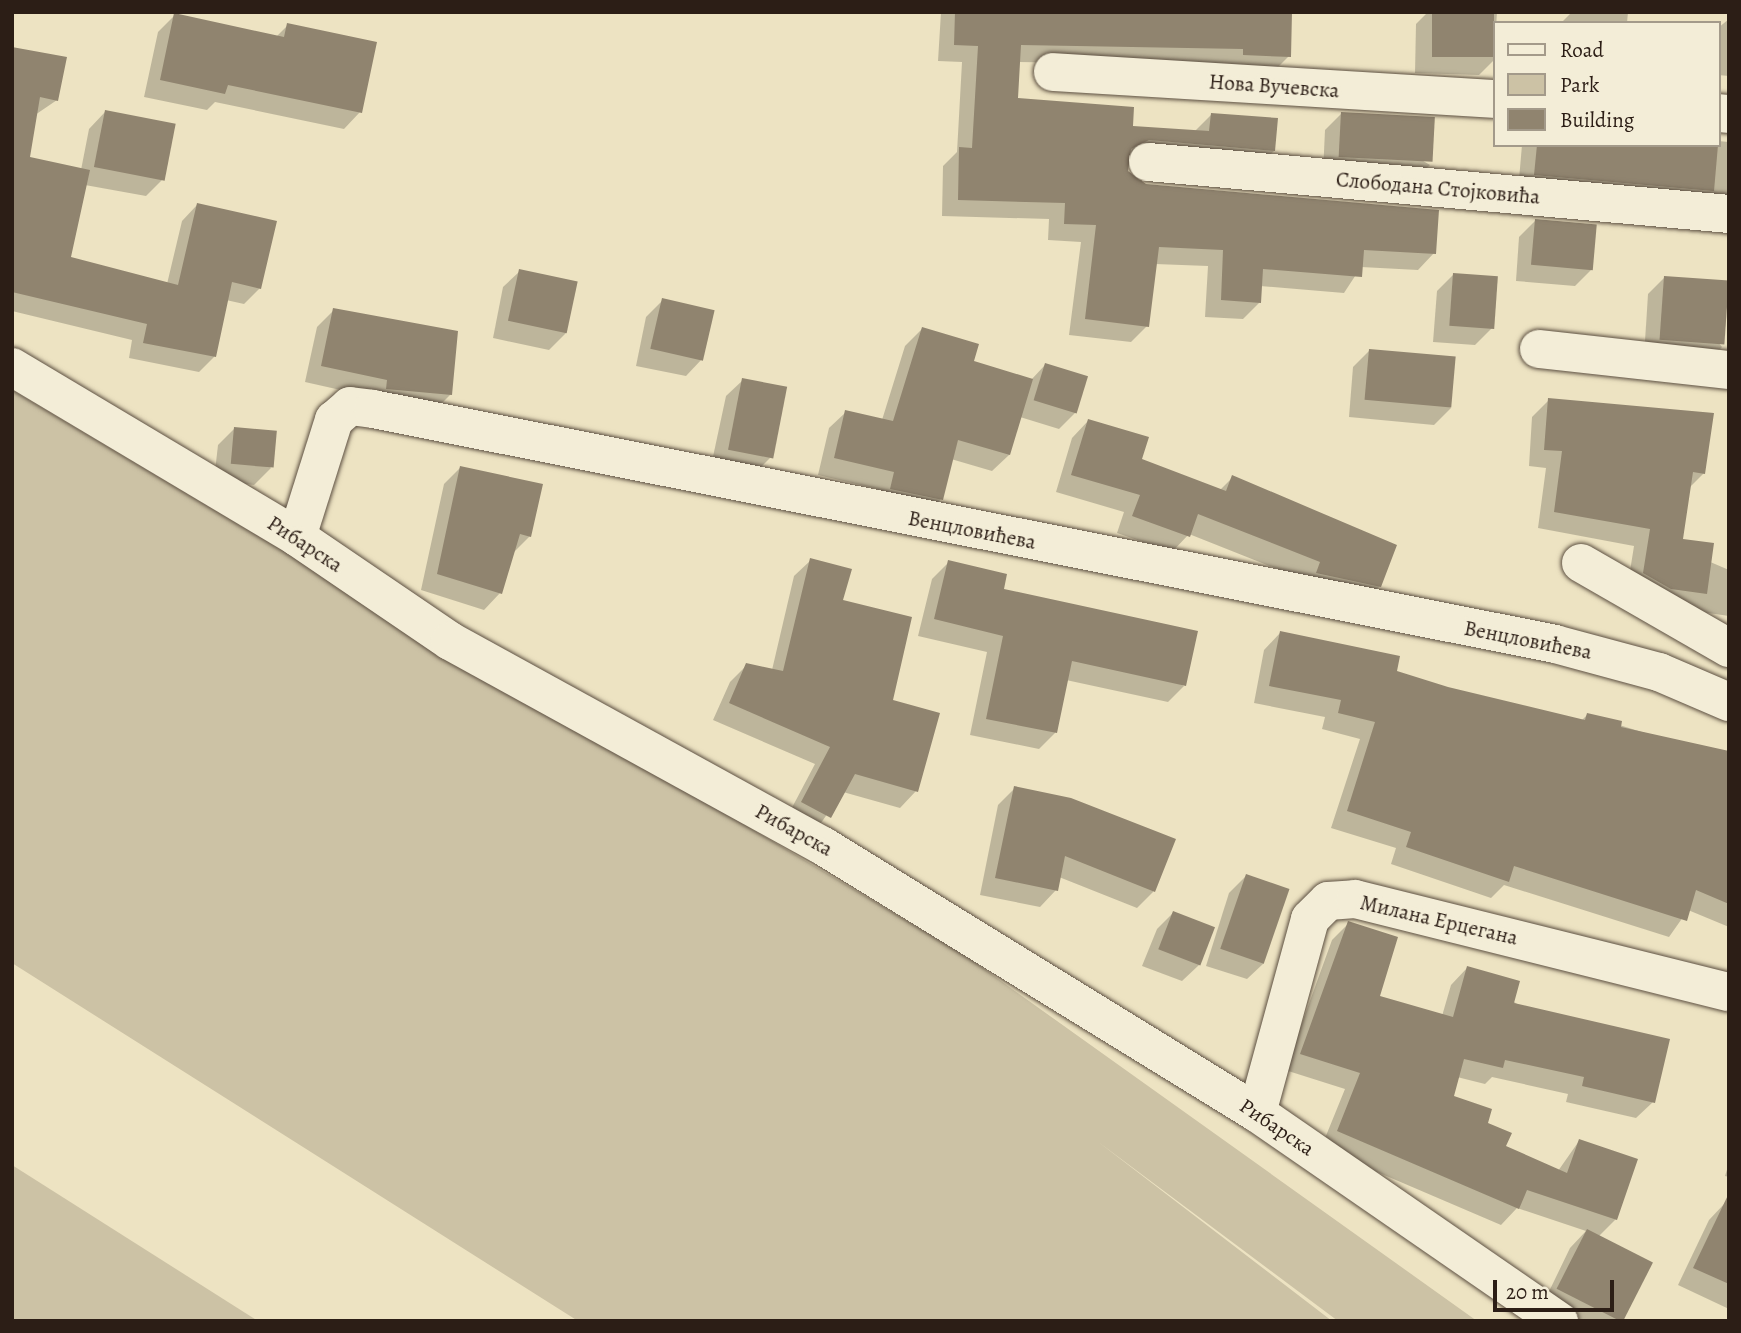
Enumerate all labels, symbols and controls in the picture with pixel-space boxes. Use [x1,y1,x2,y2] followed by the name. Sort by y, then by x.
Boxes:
[1492,21,1720,147] legend
[1560,36,1604,64] text: Road
[1208,69,1340,103] street label: Нова Вучевска
[1560,71,1599,99] text: Park
[1560,106,1634,134] text: Building
[1335,167,1541,209] street label: Слободана Стојковића
[906,505,1038,555] street label: Венцловићева
[263,510,347,578] street label: Рибарска
[1462,615,1594,665] street label: Венцловићева
[751,798,837,862] street label: Рибарска
[1358,890,1520,950] street label: Милана Ерцегана
[1235,1093,1319,1161] street label: Рибарска
[1496,1266,1617,1310] scale bar
[1506,1278,1549,1306] text: 20 m

